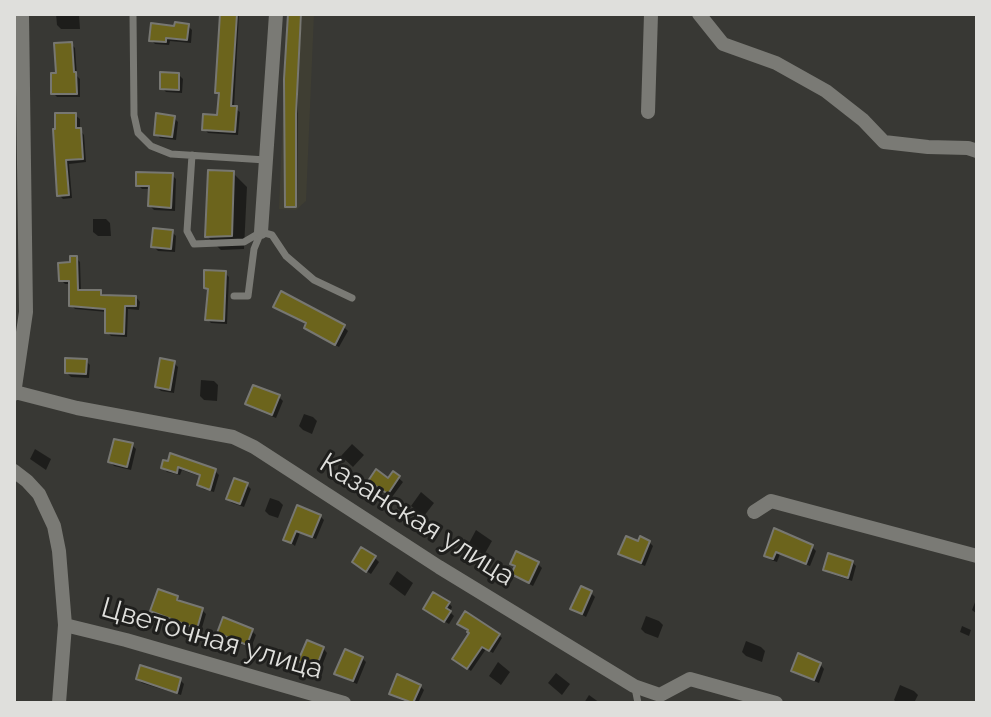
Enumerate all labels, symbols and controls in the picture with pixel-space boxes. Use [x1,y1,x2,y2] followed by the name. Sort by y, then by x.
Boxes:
[313,447,521,593] street label: Казанская улица
[97,591,327,687] street label: Цветочная улица

